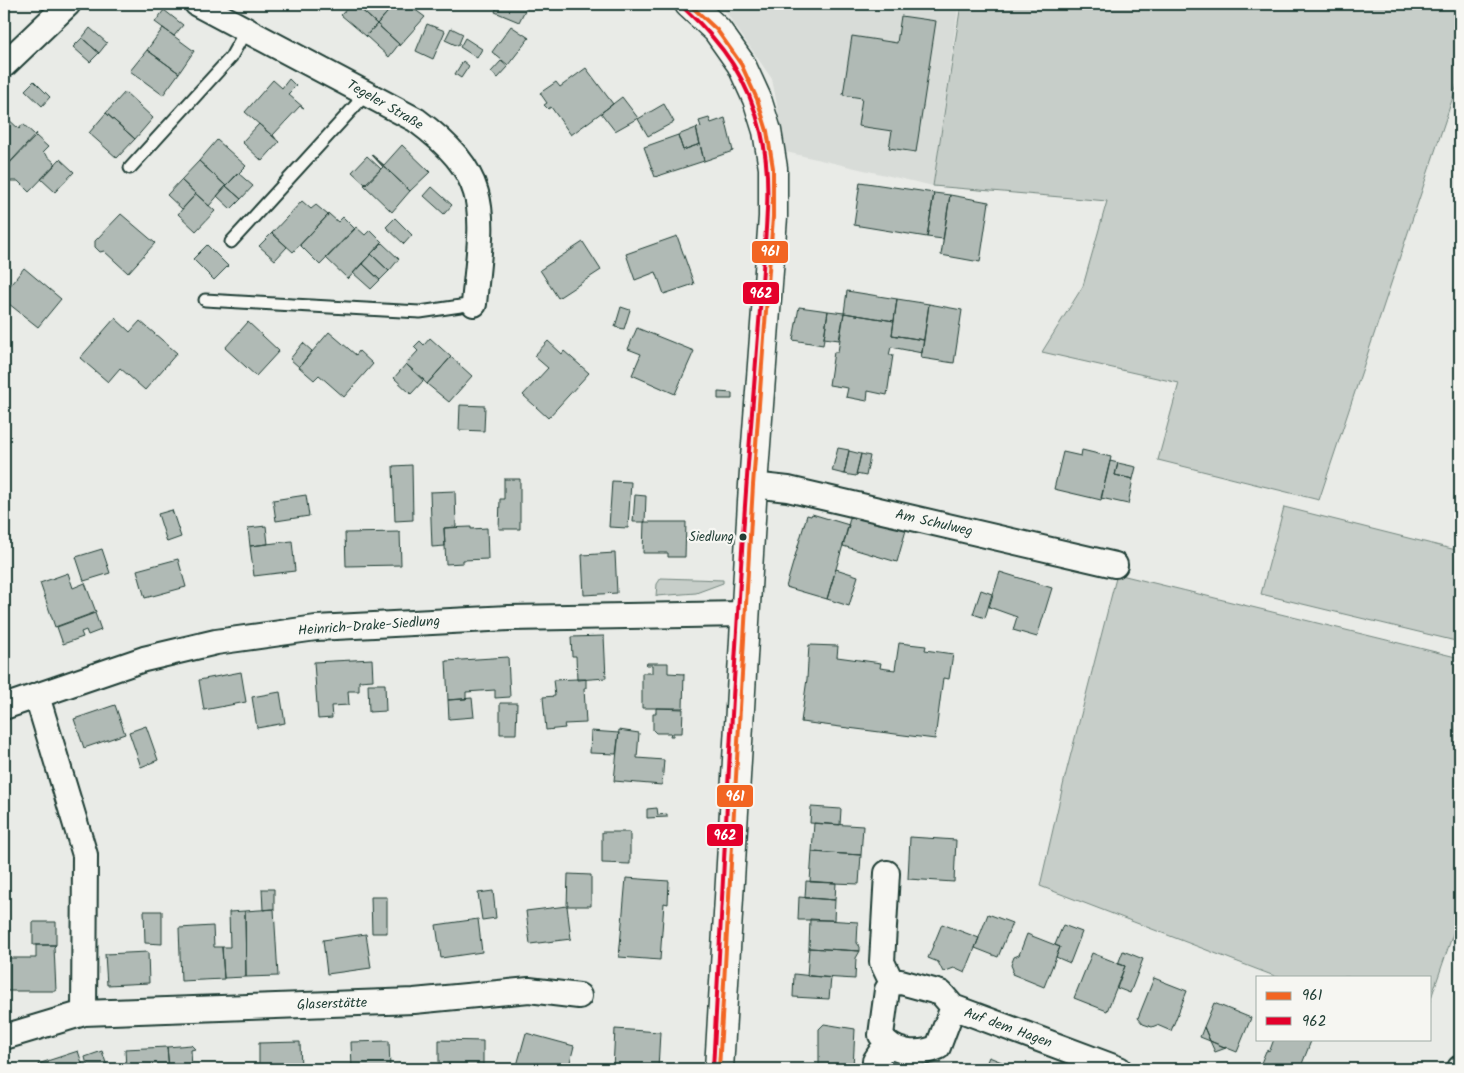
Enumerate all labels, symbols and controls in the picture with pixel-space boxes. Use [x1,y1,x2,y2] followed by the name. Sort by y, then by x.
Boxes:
[343,74,428,136] street label: Tegeler Straße
[751,240,789,264] line badge: 961
[761,241,780,263] text: 961
[742,281,780,305] line badge: 962
[750,283,772,305] text: 962
[893,503,975,543] street label: Am Schulweg
[689,527,734,548] place label: Siedlung
[738,532,748,542] marker: Siedlung
[297,610,441,642] street label: Heinrich-Drake-Siedlung
[716,784,754,808] line badge: 961
[726,786,745,808] text: 961
[706,823,744,847] line badge: 962
[714,825,736,847] text: 962
[1256,976,1432,1040] legend
[1302,984,1323,1008] text: 961
[296,992,368,1016] street label: Glaserstätte
[961,1002,1055,1054] street label: Auf dem Hagen
[1302,1010,1326,1034] text: 962

